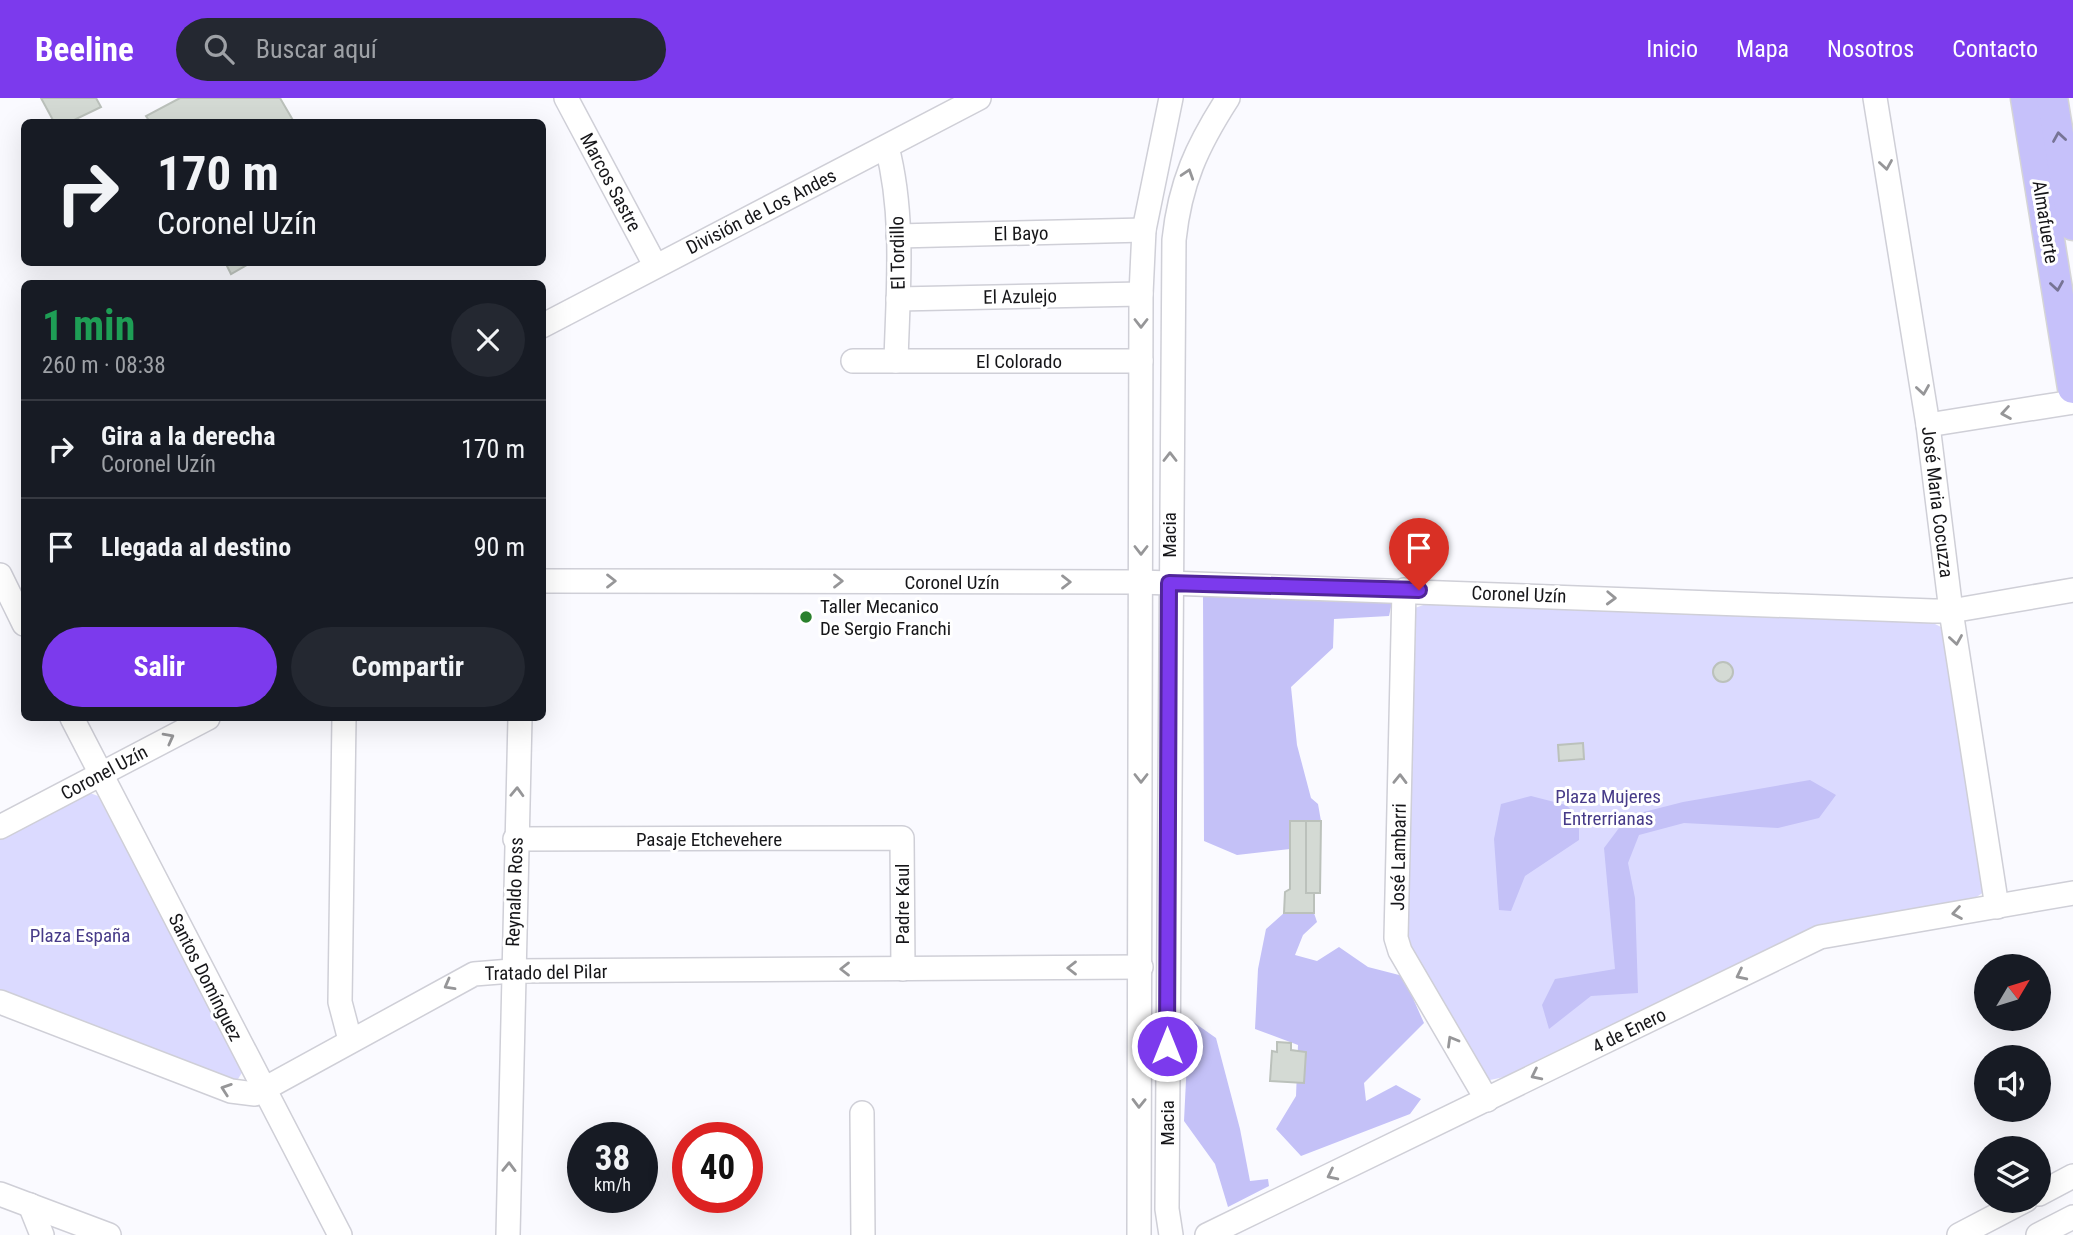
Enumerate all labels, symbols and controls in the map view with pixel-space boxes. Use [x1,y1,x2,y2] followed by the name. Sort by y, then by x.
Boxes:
[176,18,666,81] search box
[35,30,134,69] text: Beeline
[200,30,238,68] icon: search
[256,34,377,64] text: Buscar aquí
[1646,35,1698,63] text: Inicio
[1736,35,1789,63] text: Mapa
[1827,35,1914,63] text: Nosotros
[1952,35,2038,63] text: Contacto
[575,129,646,235] street label: Marcos Sastre
[2052,131,2067,143] one-way arrow
[157,145,279,202] text: 170 m
[42,147,133,238] icon: right
[1878,159,1893,171] one-way arrow
[682,164,840,259] street label: División de Los Andes
[1180,168,1194,180] one-way arrow
[2028,179,2063,265] street label: Almafuerte
[157,204,317,242] text: Coronel Uzín
[885,216,910,290] street label: El Tordillo
[993,222,1049,245] street label: El Bayo
[2049,280,2064,292] one-way arrow
[983,284,1057,309] street label: El Azulejo
[42,301,135,350] text: 1 min
[451,303,525,377] button: close
[1133,318,1149,329] one-way arrow
[976,350,1062,373] street label: El Colorado
[42,352,166,379] text: 260 m · 08:38
[1915,384,1930,396] one-way arrow
[2000,405,2011,420] one-way arrow
[101,421,275,451] text: Gira a la derecha
[1917,425,1958,579] street label: José Maria Cocuzza
[42,430,80,468] icon: right
[461,434,525,464] text: 170 m
[101,451,216,478] text: Coronel Uzín
[1162,451,1178,461] one-way arrow
[1158,512,1181,558] street label: Macia
[1389,518,1449,590] pin
[42,528,80,566] icon: arrive
[1400,529,1438,567] icon: arrive
[101,532,291,562] text: Llegada al destino
[474,532,525,562] text: 90 m
[1133,546,1149,556] one-way arrow
[905,571,999,594] street label: Coronel Uzín
[606,573,616,589] one-way arrow
[833,573,844,589] one-way arrow
[1061,574,1071,590] one-way arrow
[1471,581,1567,608] street label: Coronel Uzín
[1607,590,1617,606] one-way arrow
[820,595,951,640] place label: Taller Mecanico De Sergio Franchi
[798,609,814,625] marker: Taller Mecanico De Sergio Franchi
[42,627,277,707] button: Salir
[291,627,525,707] button: Compartir
[1948,634,1963,646] one-way arrow
[162,733,174,746] one-way arrow
[57,740,152,805] street label: Coronel Uzín
[1133,773,1149,784] one-way arrow
[1392,773,1407,784] one-way arrow
[1555,785,1661,830] park label: Plaza Mujeres Entrerrianas
[510,787,525,798] one-way arrow
[1386,803,1411,911] street label: José Lambarri
[636,828,782,851] street label: Pasaje Etchevehere
[501,837,528,947] street label: Reynaldo Ross
[891,864,914,944] street label: Padre Kaul
[1952,905,1963,920] one-way arrow
[163,909,248,1045] street label: Santos Domínguez
[30,924,130,947] park label: Plaza España
[1974,954,2051,1031] north arrow
[1974,954,2051,1213] map controls
[484,960,608,985] street label: Tratado del Pilar
[1067,960,1077,976] one-way arrow
[839,961,850,977] one-way arrow
[1736,966,1748,980] one-way arrow
[443,977,456,990] one-way arrow
[1589,1003,1670,1058] street label: 4 de Enero
[1130,1009,1204,1083] position arrow
[1448,1035,1461,1048] one-way arrow
[1974,1045,2051,1122] button: sound
[1531,1067,1543,1081] one-way arrow
[220,1083,232,1097] one-way arrow
[1131,1099,1147,1109] one-way arrow
[1156,1100,1179,1146] street label: Macia
[672,1122,763,1213] speed limit sign: 40
[1974,1136,2051,1213] button: layers
[595,1138,630,1179] text: 38
[501,1161,517,1172] one-way arrow
[1327,1166,1339,1180] one-way arrow
[594,1174,631,1195] text: km/h

